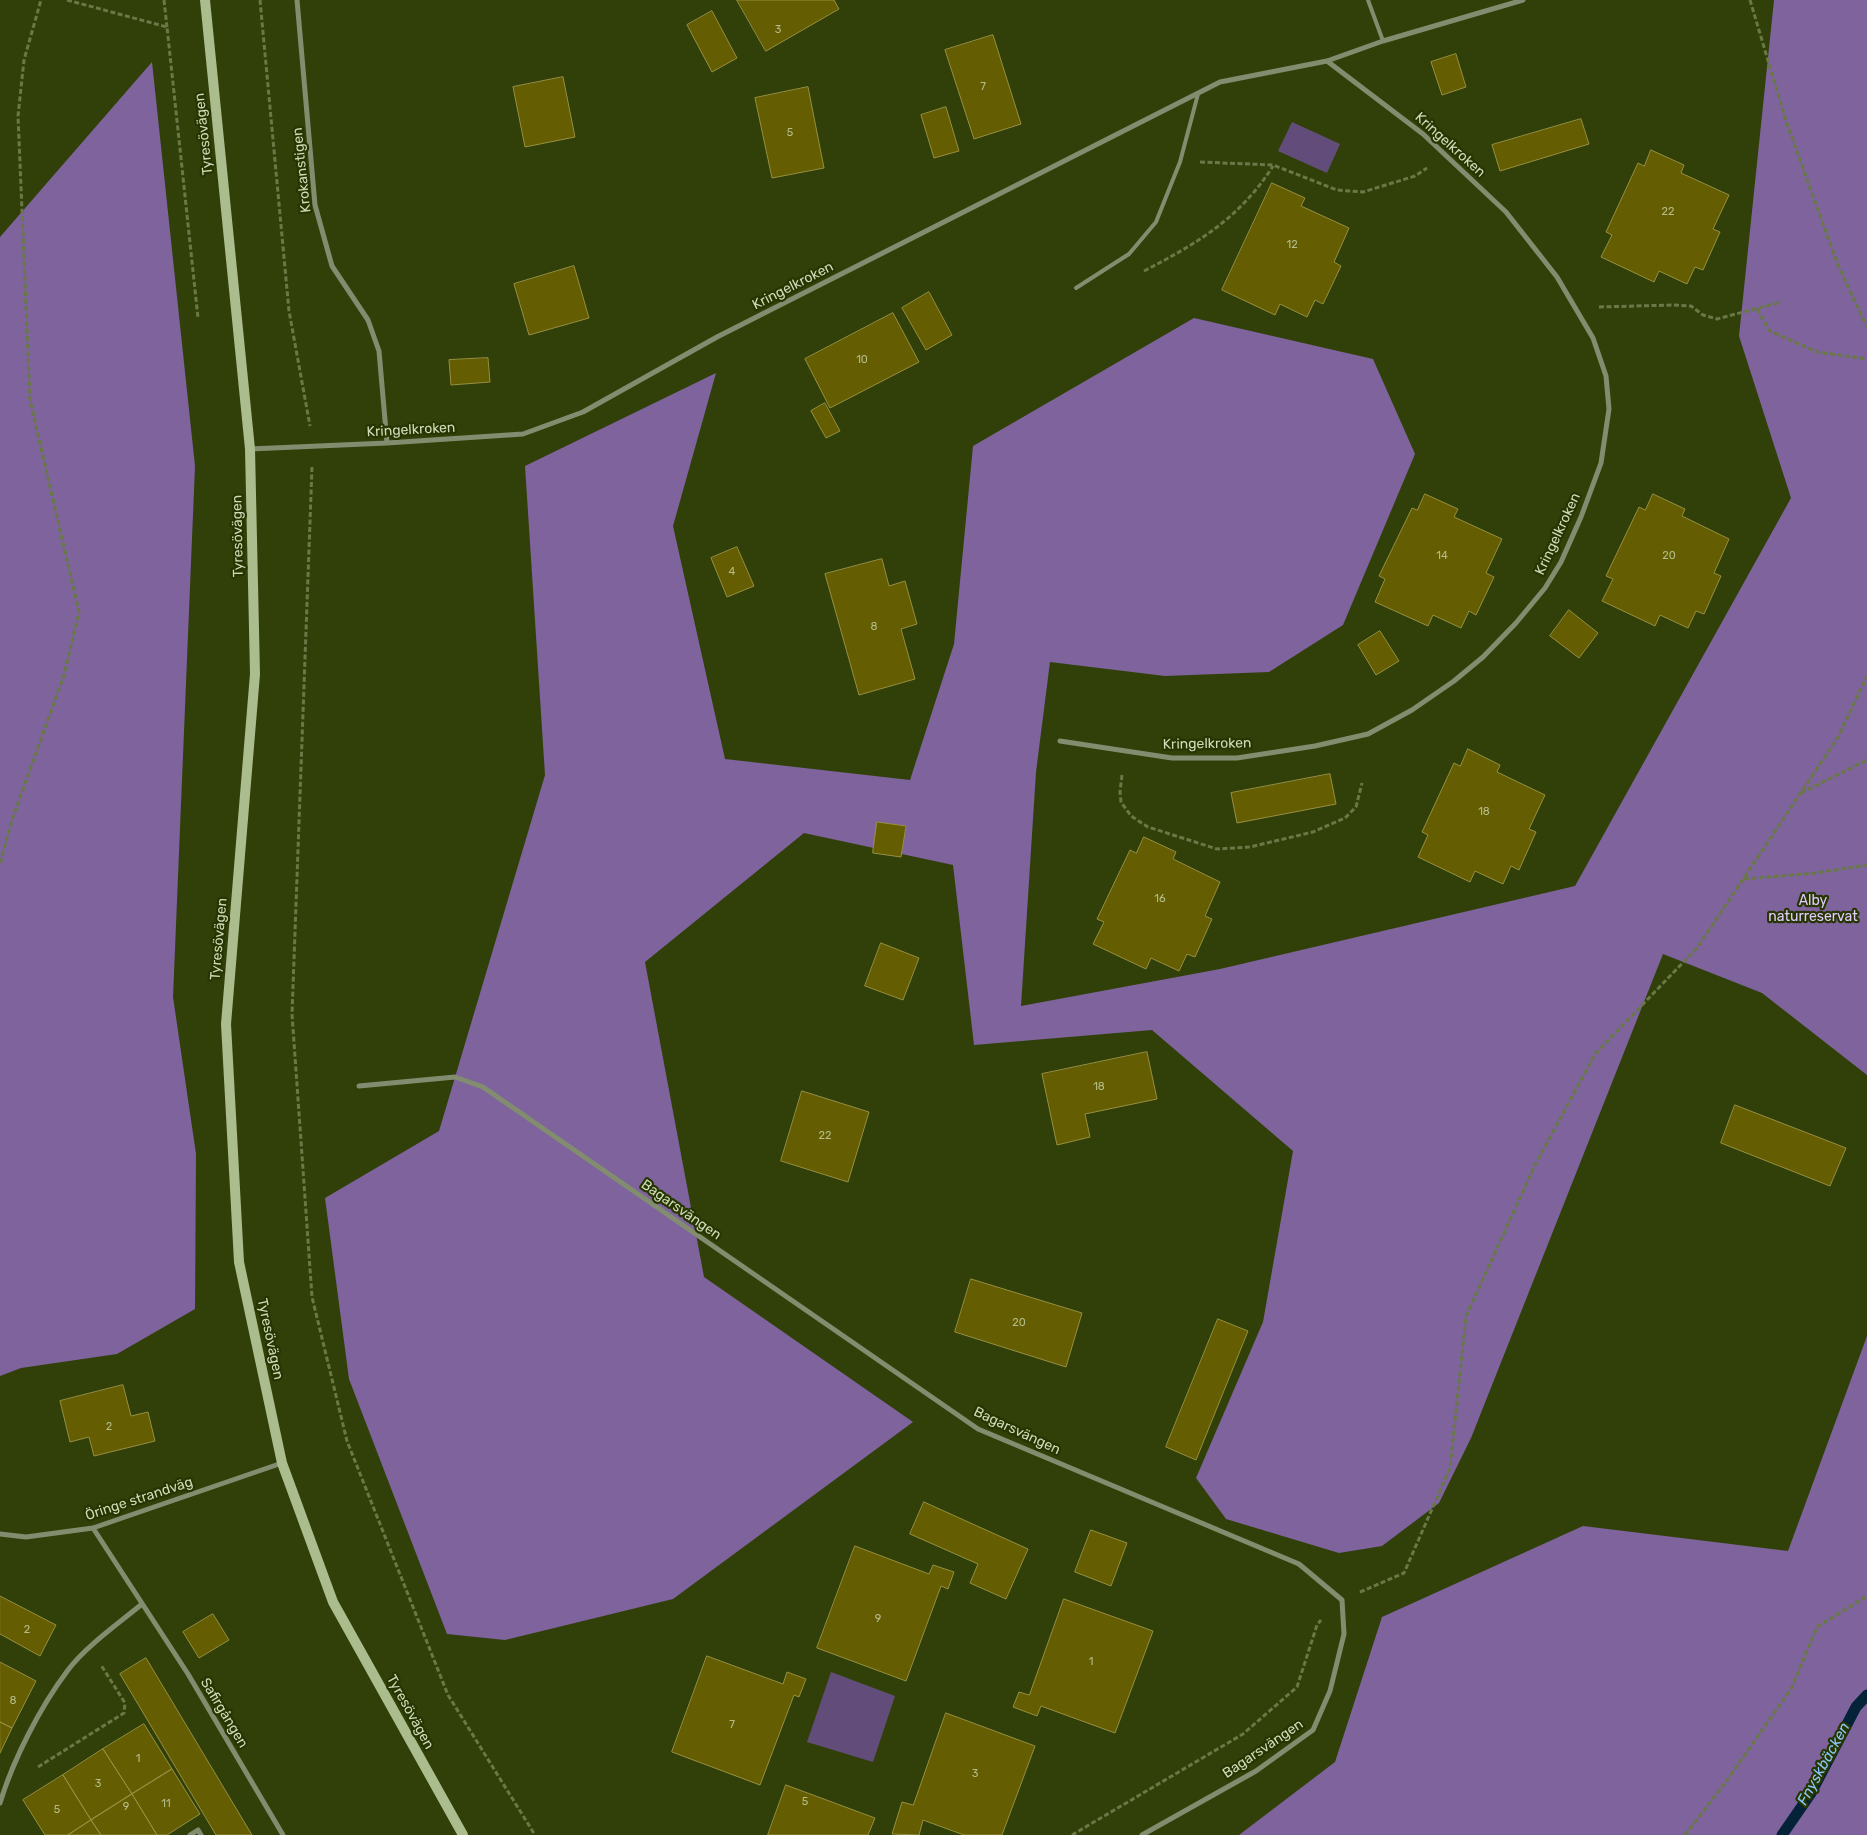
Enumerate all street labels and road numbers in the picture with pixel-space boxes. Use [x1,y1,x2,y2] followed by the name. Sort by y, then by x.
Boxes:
[191,92,217,176] street label: Tyresövägen
[1411,109,1489,181] street label: Kringelkroken
[289,127,315,213] street label: Krokanstigen
[750,258,836,314] street label: Kringelkroken
[366,419,456,441] street label: Kringelkroken
[1532,490,1584,578] street label: Kringelkroken
[229,495,247,577] street label: Tyresövägen
[1162,735,1252,753] street label: Kringelkroken
[207,897,231,981] street label: Tyresövägen
[638,1176,724,1244] street label: Bagarsvängen
[253,1297,287,1381] street label: Tyresövägen
[971,1404,1063,1458] street label: Bagarsvängen
[83,1474,195,1524] street label: Öringe strandväg
[383,1672,437,1752] street label: Tyresövägen
[197,1675,251,1751] street label: Safirgången
[1219,1716,1307,1782] street label: Bagarsvängen

